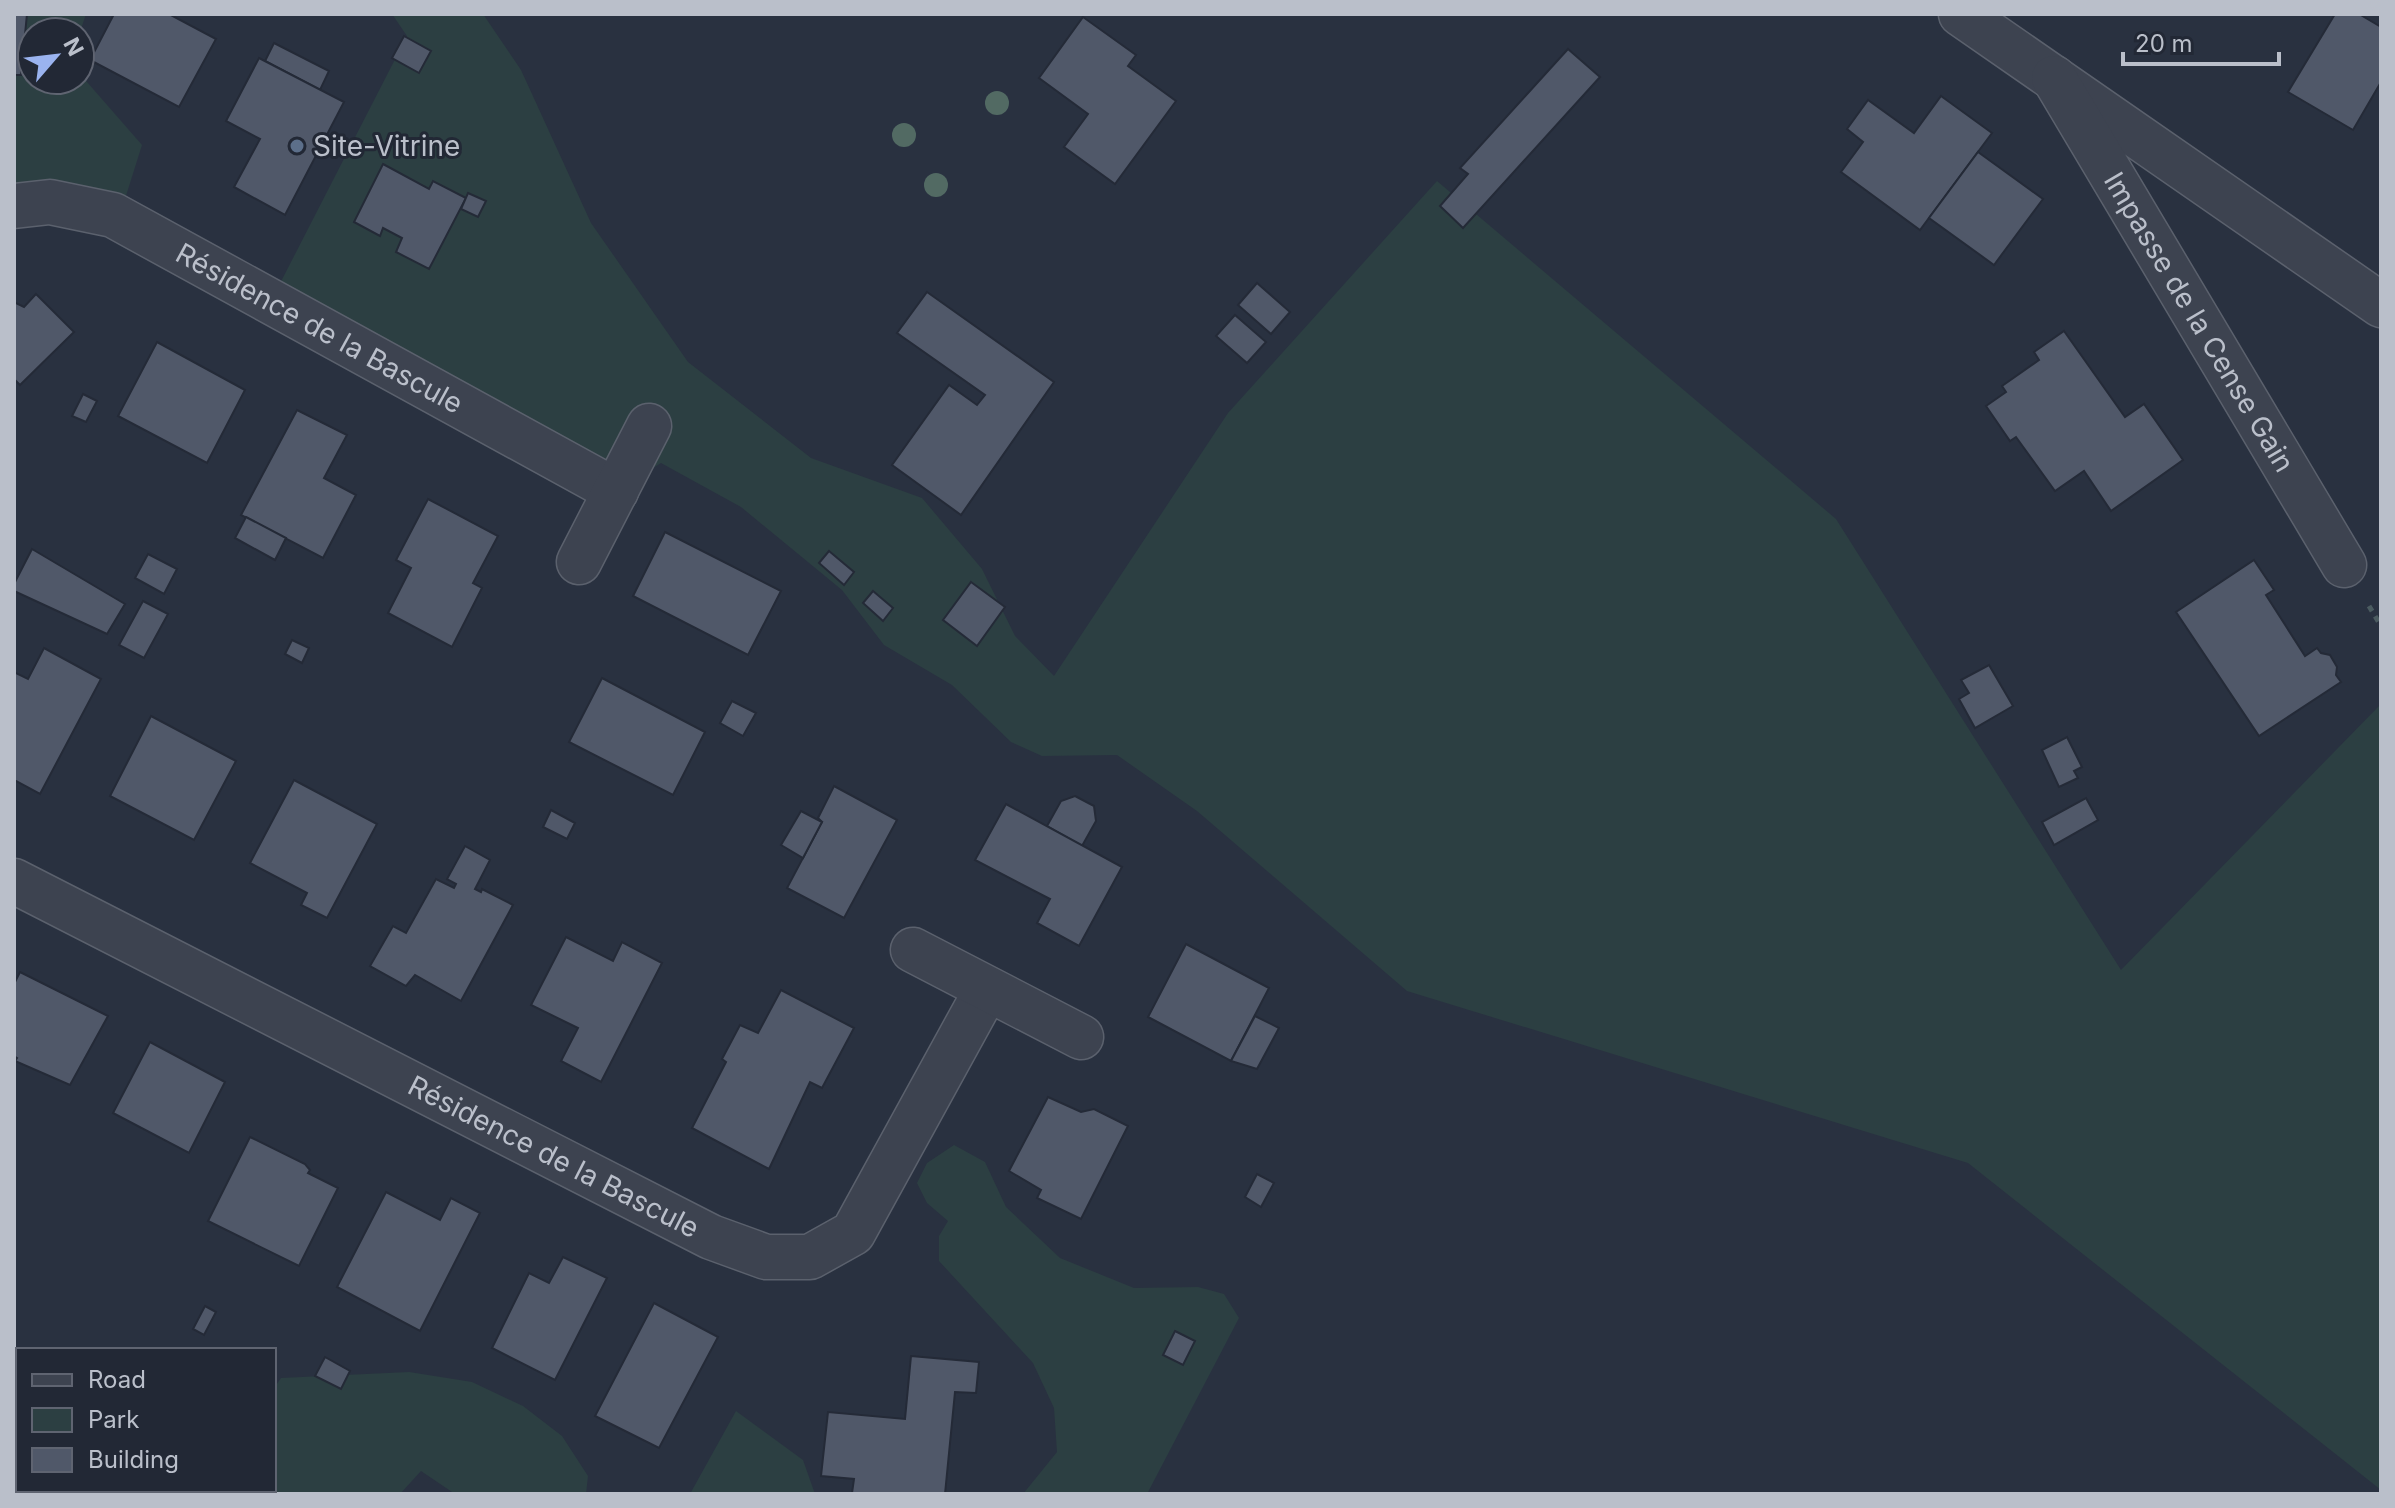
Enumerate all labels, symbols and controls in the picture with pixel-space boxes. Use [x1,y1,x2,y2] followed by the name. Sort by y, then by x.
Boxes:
[16,16,96,96] north arrow
[2123,16,2279,66] scale bar
[2135,29,2193,58] text: 20 m
[58,33,89,60] text: N
[313,129,460,163] place label: Site-Vitrine
[288,137,306,155] marker: Site-Vitrine
[2097,166,2302,478] street label: Impasse de la Cense Gain
[170,236,469,421] street label: Résidence de la Bascule
[403,1068,705,1245] street label: Résidence de la Bascule
[16,1348,276,1492] legend
[88,1365,146,1394] text: Road
[88,1405,139,1434] text: Park
[88,1445,179,1474] text: Building

